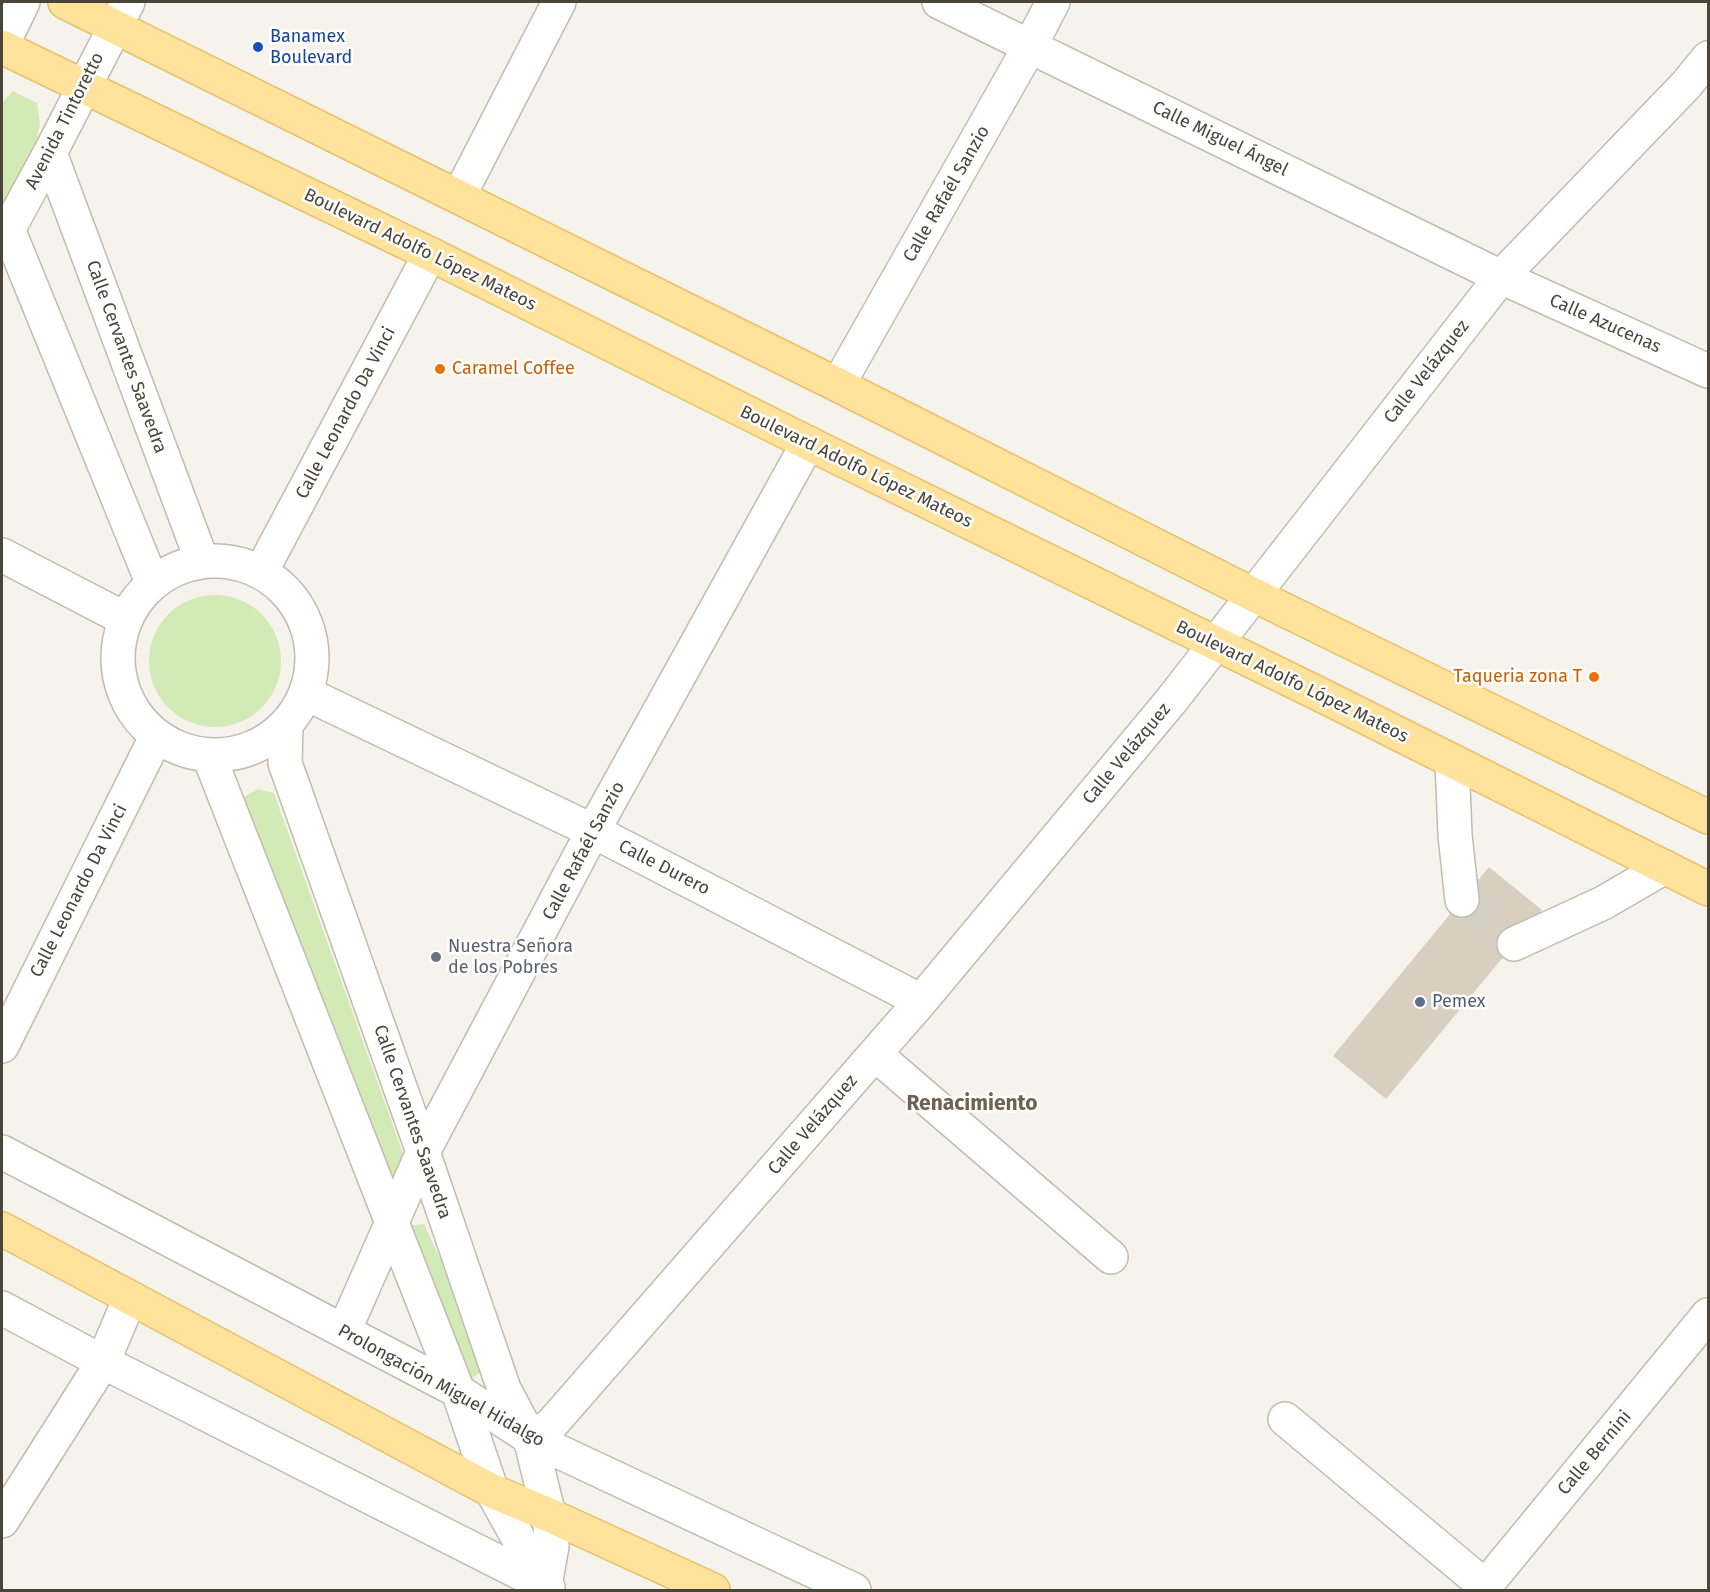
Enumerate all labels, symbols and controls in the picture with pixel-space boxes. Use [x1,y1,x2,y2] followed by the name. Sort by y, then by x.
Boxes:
[270,26,352,68] place label: Banamex Boulevard
[251,40,265,54] marker: Banamex Boulevard
[21,49,109,193] street label: Avenida Tintoretto
[1149,97,1291,181] street label: Calle Miguel Ángel
[899,122,995,266] street label: Calle Rafaél Sanzio
[300,184,540,316] street label: Boulevard Adolfo López Mateos
[81,258,171,456] street label: Calle Cervantes Saavedra
[1546,290,1664,358] street label: Calle Azucenas
[1380,316,1474,428] street label: Calle Velázquez
[292,323,400,503] street label: Calle Leonardo Da Vinci
[452,358,575,380] place label: Caramel Coffee
[433,362,447,376] marker: Caramel Coffee
[736,401,976,533] street label: Boulevard Adolfo López Mateos
[1172,616,1412,748] street label: Boulevard Adolfo López Mateos
[1453,666,1582,688] place label: Taqueria zona T
[1587,670,1601,684] marker: Taqueria zona T
[1078,699,1176,809] street label: Calle Velázquez
[538,778,630,924] street label: Calle Rafaél Sanzio
[26,801,132,981] street label: Calle Leonardo Da Vinci
[615,836,713,900] street label: Calle Durero
[448,936,573,978] place label: Nuestra Señora de los Pobres
[429,950,443,964] marker: Nuestra Señora de los Pobres
[1432,991,1486,1013] place label: Pemex
[1413,995,1427,1009] marker: Pemex
[369,1022,455,1222] street label: Calle Cervantes Saavedra
[764,1071,862,1179] street label: Calle Velázquez
[906,1091,1038,1117] district label: Renacimiento
[334,1320,548,1452] street label: Prolongación Miguel Hidalgo
[1553,1406,1637,1500] street label: Calle Bernini

